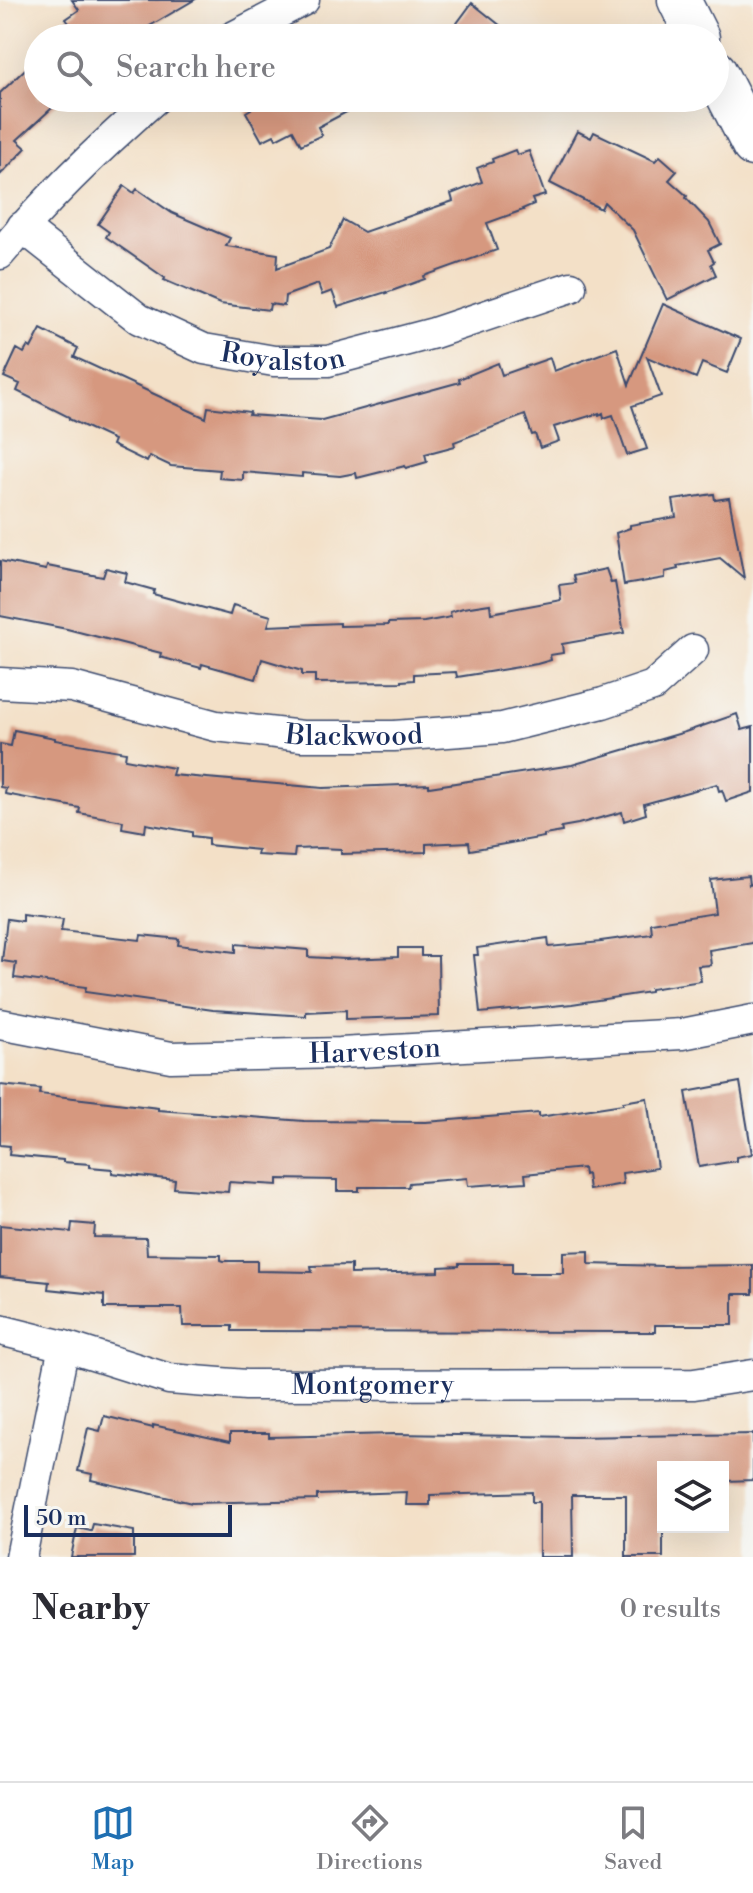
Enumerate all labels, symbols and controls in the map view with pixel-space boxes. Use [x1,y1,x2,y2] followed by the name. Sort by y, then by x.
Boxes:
[24,24,729,112] search box
[52,46,96,90] icon: search
[116,49,276,87] text: Search here
[218,335,349,379] street label: Royalston
[283,716,424,754] street label: Blackwood
[308,1030,442,1071] street label: Harveston
[291,1367,455,1402] street label: Montgomery
[657,1461,729,1533] map controls
[657,1461,729,1533] button: layers
[24,1501,232,1537] scale bar
[36,1505,87,1532] text: 50 m
[32,1588,150,1630] text: Nearby
[620,1593,721,1625] text: 0 results
[91,1801,135,1876] tab: Map
[317,1801,423,1876] tab: Directions
[604,1801,662,1876] tab: Saved

